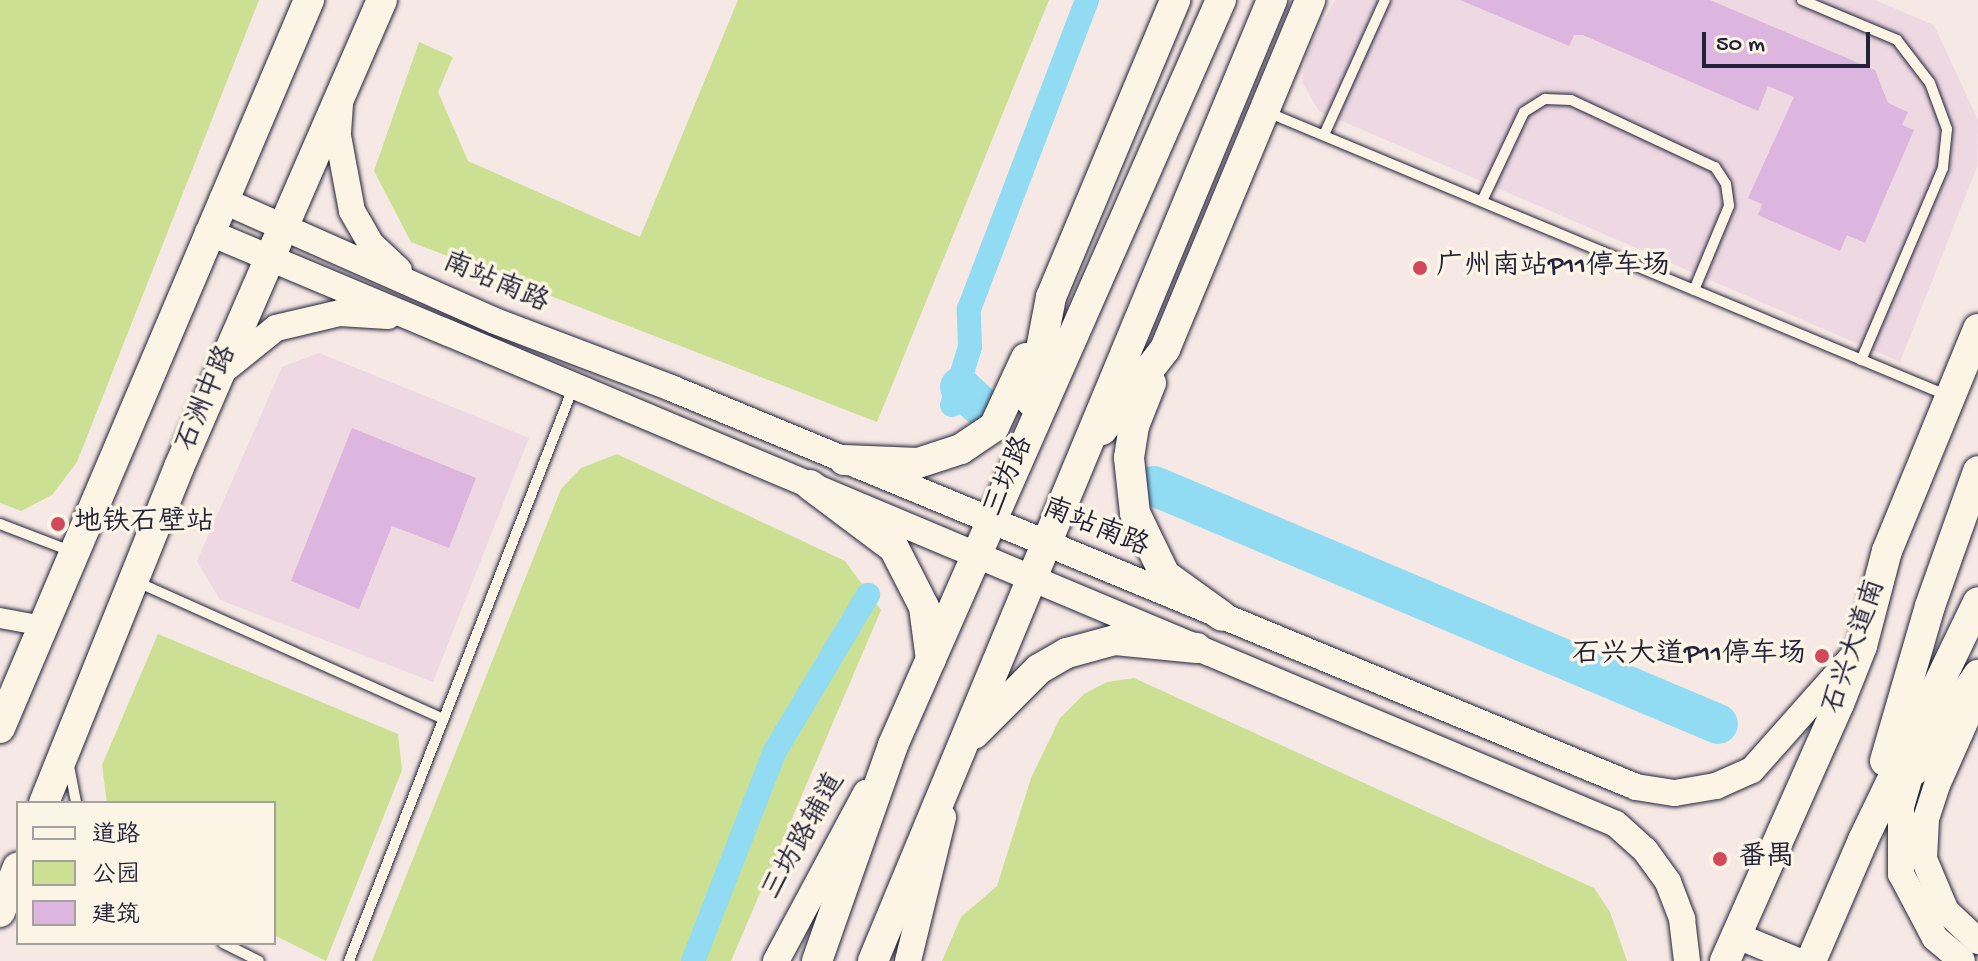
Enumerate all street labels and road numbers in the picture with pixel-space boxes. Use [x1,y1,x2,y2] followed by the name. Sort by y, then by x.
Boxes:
[437,247,553,321] street label: 南站南路
[171,341,245,457] street label: 石洲中路
[978,432,1042,522] street label: 三坊路
[1037,492,1153,566] street label: 南站南路
[1817,575,1895,719] street label: 石兴大道南
[756,768,854,906] street label: 三坊路辅道

